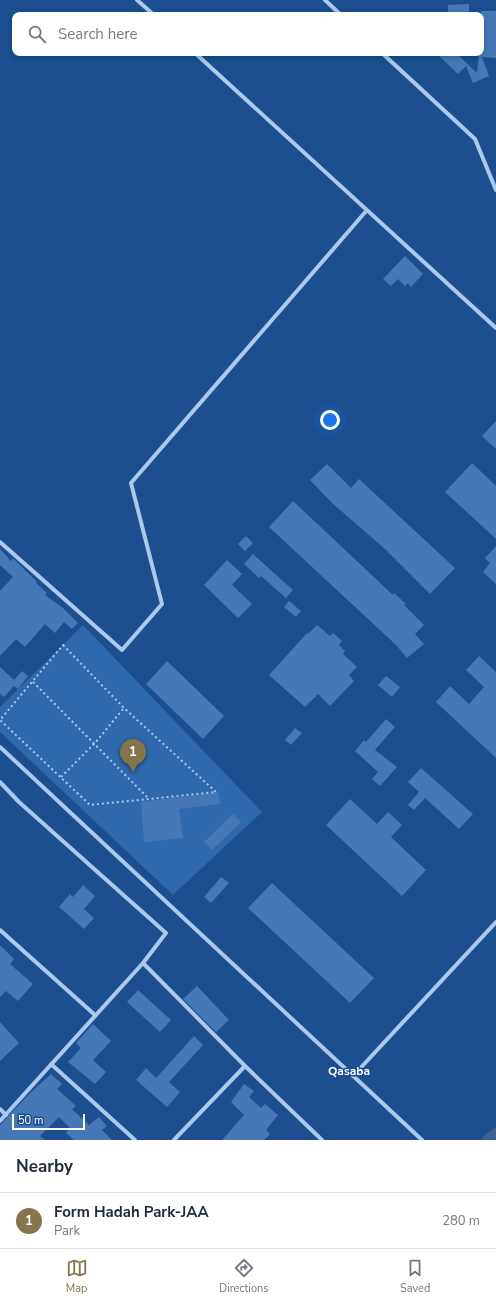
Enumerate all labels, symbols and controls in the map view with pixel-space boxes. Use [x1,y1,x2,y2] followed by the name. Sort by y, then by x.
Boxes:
[12,12,484,56] search box
[26,23,48,45] icon: search
[58,24,138,44] text: Search here
[320,410,340,430] your location
[120,739,146,772] pin: 1
[328,1063,370,1079] district label: Qasaba
[12,1112,85,1131] scale bar
[18,1113,43,1128] text: 50 m
[16,1155,73,1178] text: Nearby
[54,1202,209,1222] text: Form Hadah Park-JAA
[25,1212,33,1230] text: 1
[442,1212,480,1230] text: 280 m
[54,1222,80,1240] text: Park
[66,1257,88,1296] tab: Map
[219,1257,269,1296] tab: Directions
[400,1257,430,1296] tab: Saved

